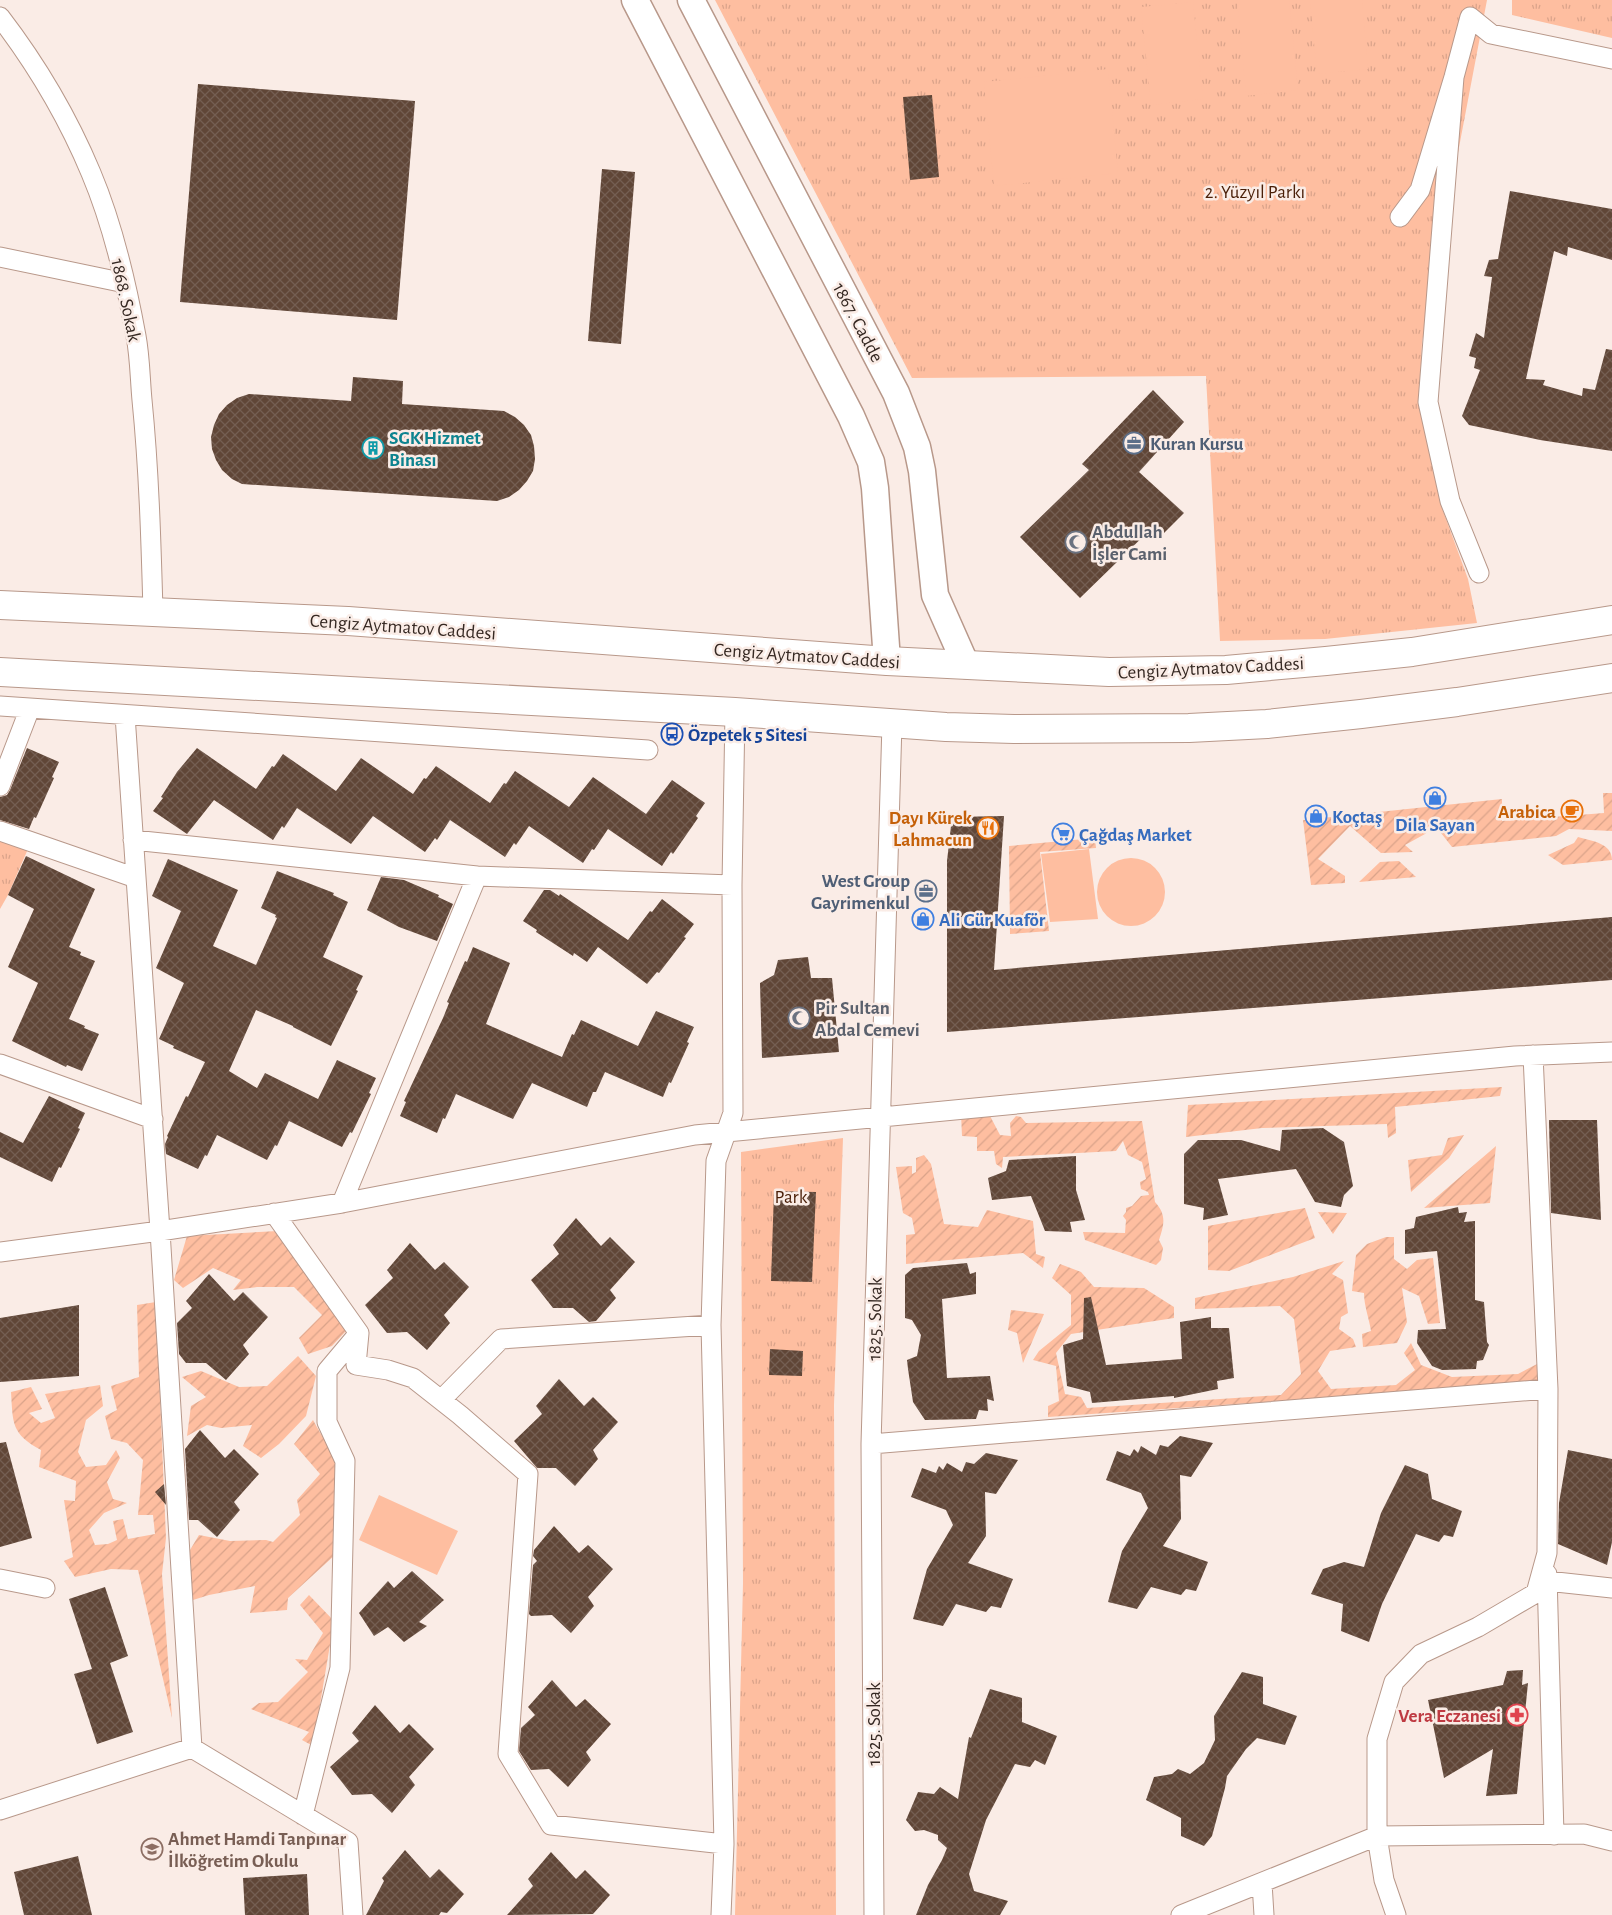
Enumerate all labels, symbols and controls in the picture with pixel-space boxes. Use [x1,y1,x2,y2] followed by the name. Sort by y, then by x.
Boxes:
[1205,183,1305,202] park label: 2. Yüzyıl Parkı
[107,257,144,344] street label: 1868. Sokak
[829,280,886,366] street label: 1867. Cadde
[389,429,481,470] place label: SGK Hizmet Binası
[1122,431,1146,455] office icon: Kuran Kursu
[1150,435,1243,454] place label: Kuran Kursu
[361,436,385,460] building icon: SGK Hizmet Binası
[1092,523,1167,564] place label: Abdullah İşler Cami
[1064,530,1088,554] mosque icon: Abdullah İşler Cami
[309,612,497,643] street label: Cengiz Aytmatov Caddesi
[713,641,901,672] street label: Cengiz Aytmatov Caddesi
[1118,654,1305,683] street label: Cengiz Aytmatov Caddesi
[660,722,684,746] bus stop icon: Özpetek 5 Sitesi
[688,724,808,745] place label: Özpetek 5 Sitesi
[1423,786,1447,810] shop icon: Dila Sayan
[1560,799,1584,823] cafe icon: Arabica
[1498,803,1556,822] place label: Arabica
[1304,804,1328,828] shop icon: Koçtaş
[1332,808,1382,827] place label: Koçtaş
[889,809,973,850] place label: Dayı Kürek Lahmacun
[976,816,1000,840] restaurant icon: Dayı Kürek Lahmacun
[1395,816,1475,835] place label: Dila Sayan
[1051,822,1075,846] supermarket icon: Çağdaş Market
[1079,826,1192,845] place label: Çağdaş Market
[811,872,910,913] place label: West Group Gayrimenkul
[914,879,938,903] office icon: West Group Gayrimenkul
[911,907,935,931] shop icon: Ali Gür Kuaför
[939,911,1046,930] place label: Ali Gür Kuaför
[815,999,920,1040] place label: Pir Sultan Abdal Cemevi
[787,1006,811,1030] mosque icon: Pir Sultan Abdal Cemevi
[775,1188,808,1207] park label: Park
[865,1277,886,1361] street label: 1825. Sokak
[865,1682,884,1766] street label: 1825. Sokak
[1505,1703,1529,1727] pharmacy icon: Vera Eczanesi
[1398,1707,1501,1726] place label: Vera Eczanesi
[168,1830,347,1871] place label: Ahmet Hamdi Tanpınar İlköğretim Okulu
[140,1837,164,1861] school or university icon: Ahmet Hamdi Tanpınar İlköğretim Okulu

